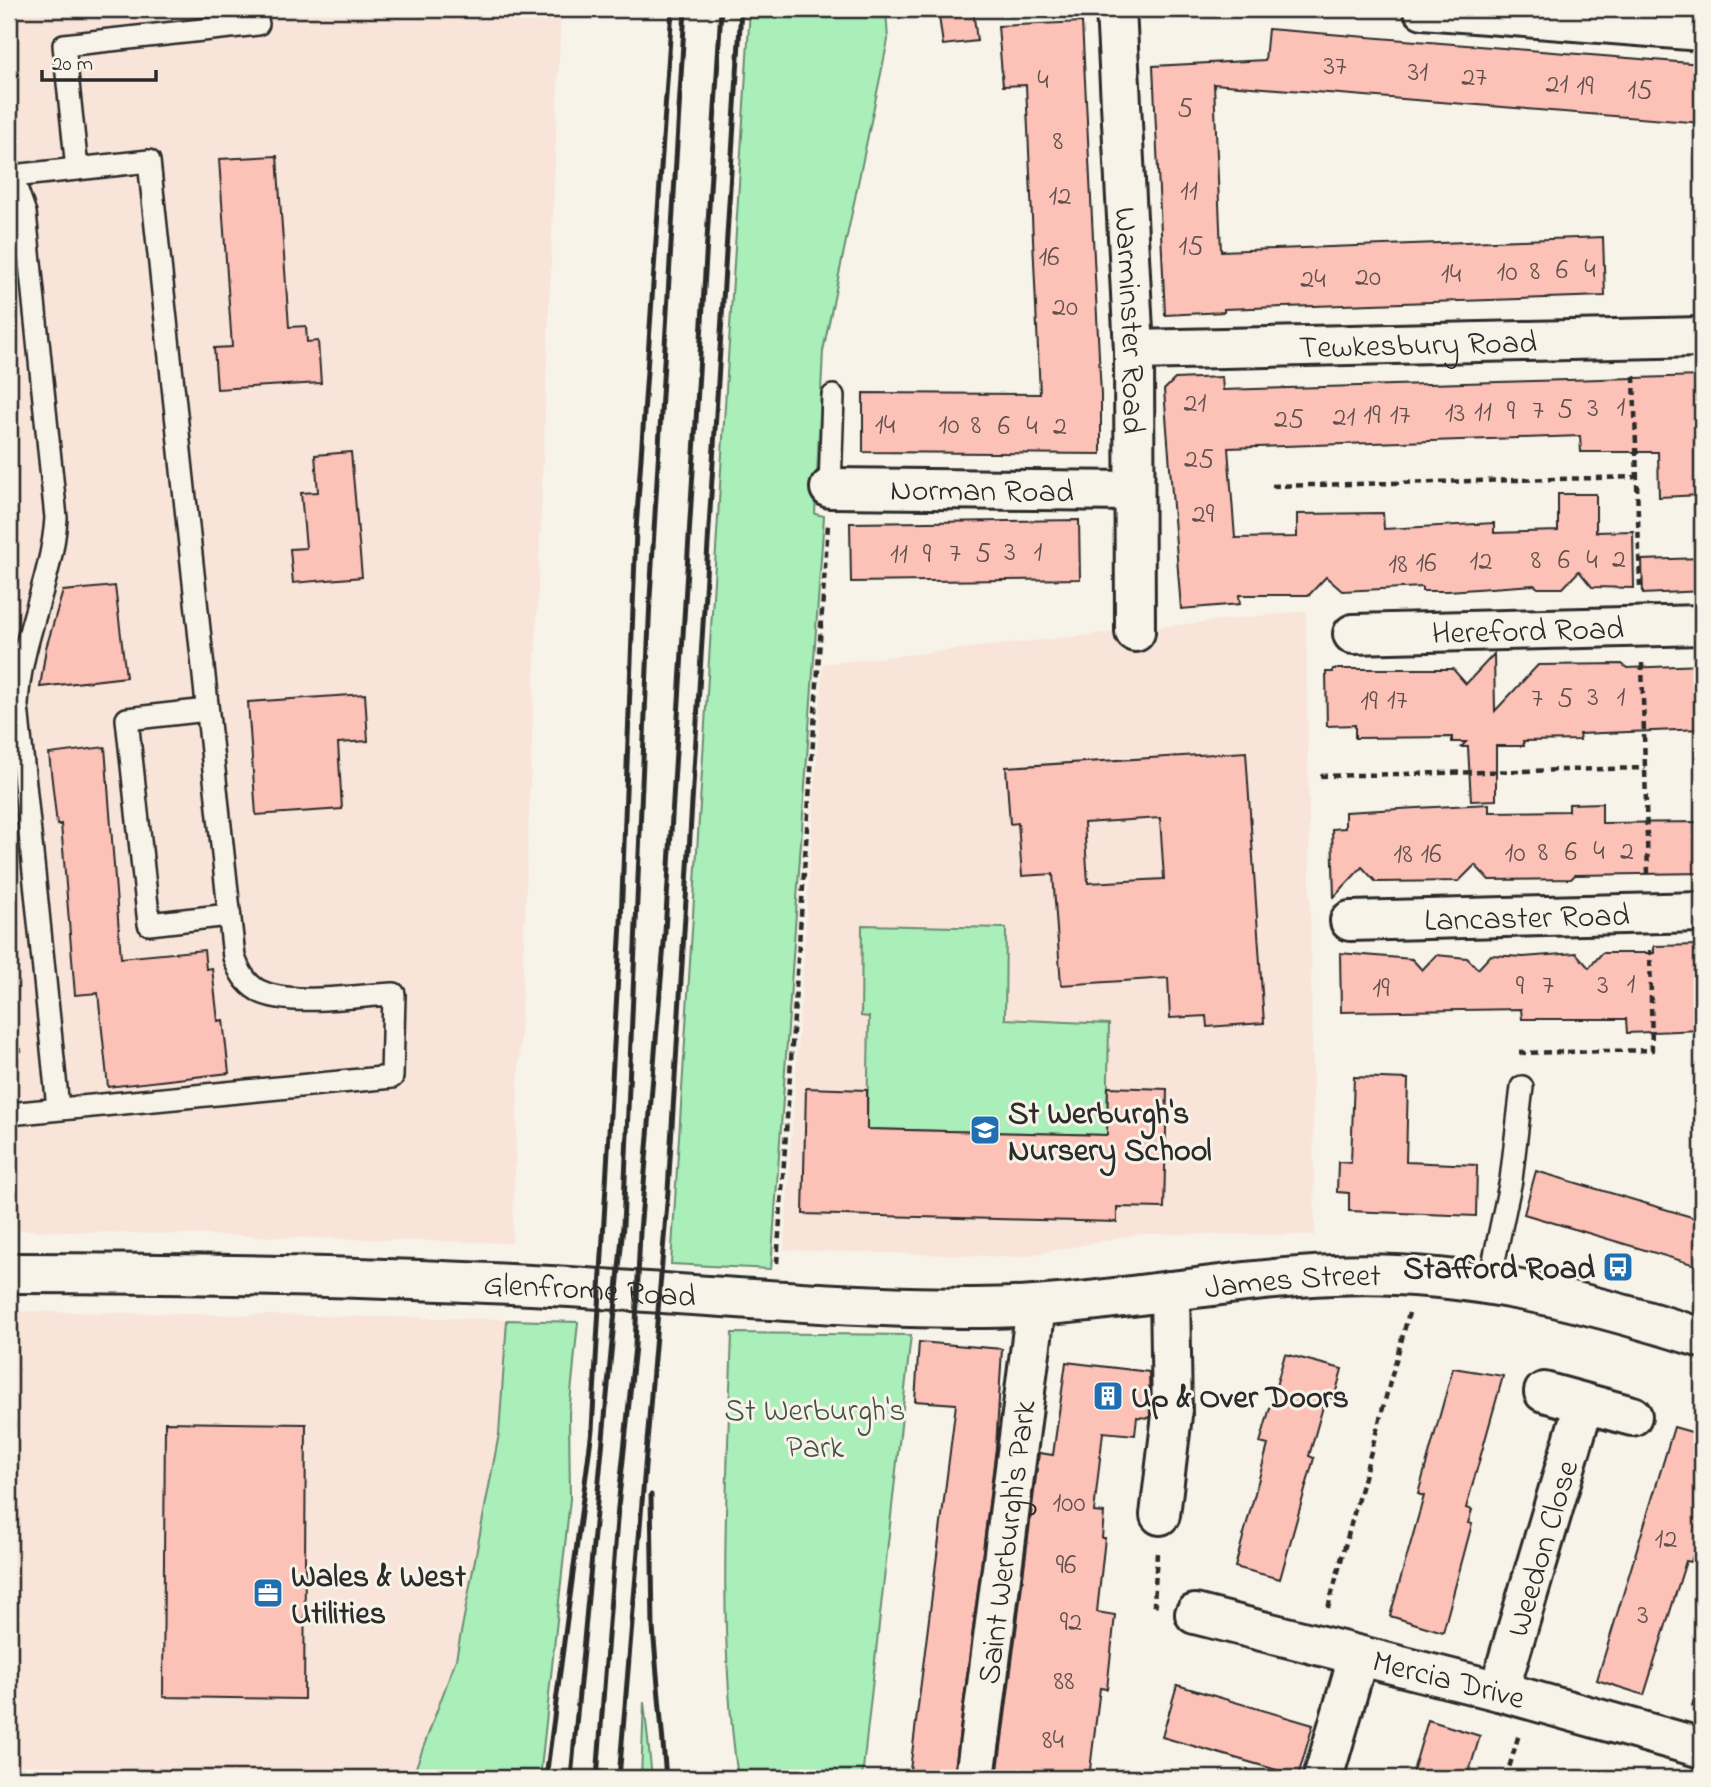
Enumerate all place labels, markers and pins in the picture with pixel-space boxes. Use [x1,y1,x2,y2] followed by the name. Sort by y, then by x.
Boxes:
[1008,1092,1212,1177] place label: St Werburgh's Nursery School
[968,1113,1002,1147] school or university icon: St Werburgh's Nursery School
[1403,1247,1595,1294] place label: Stafford Road
[1601,1250,1635,1284] bus stop icon: Stafford Road
[1131,1376,1349,1423] place label: Up & Over Doors
[1091,1379,1125,1413] building icon: Up & Over Doors
[291,1555,466,1639] place label: Wales & West Utilities
[251,1576,285,1610] office icon: Wales & West Utilities

